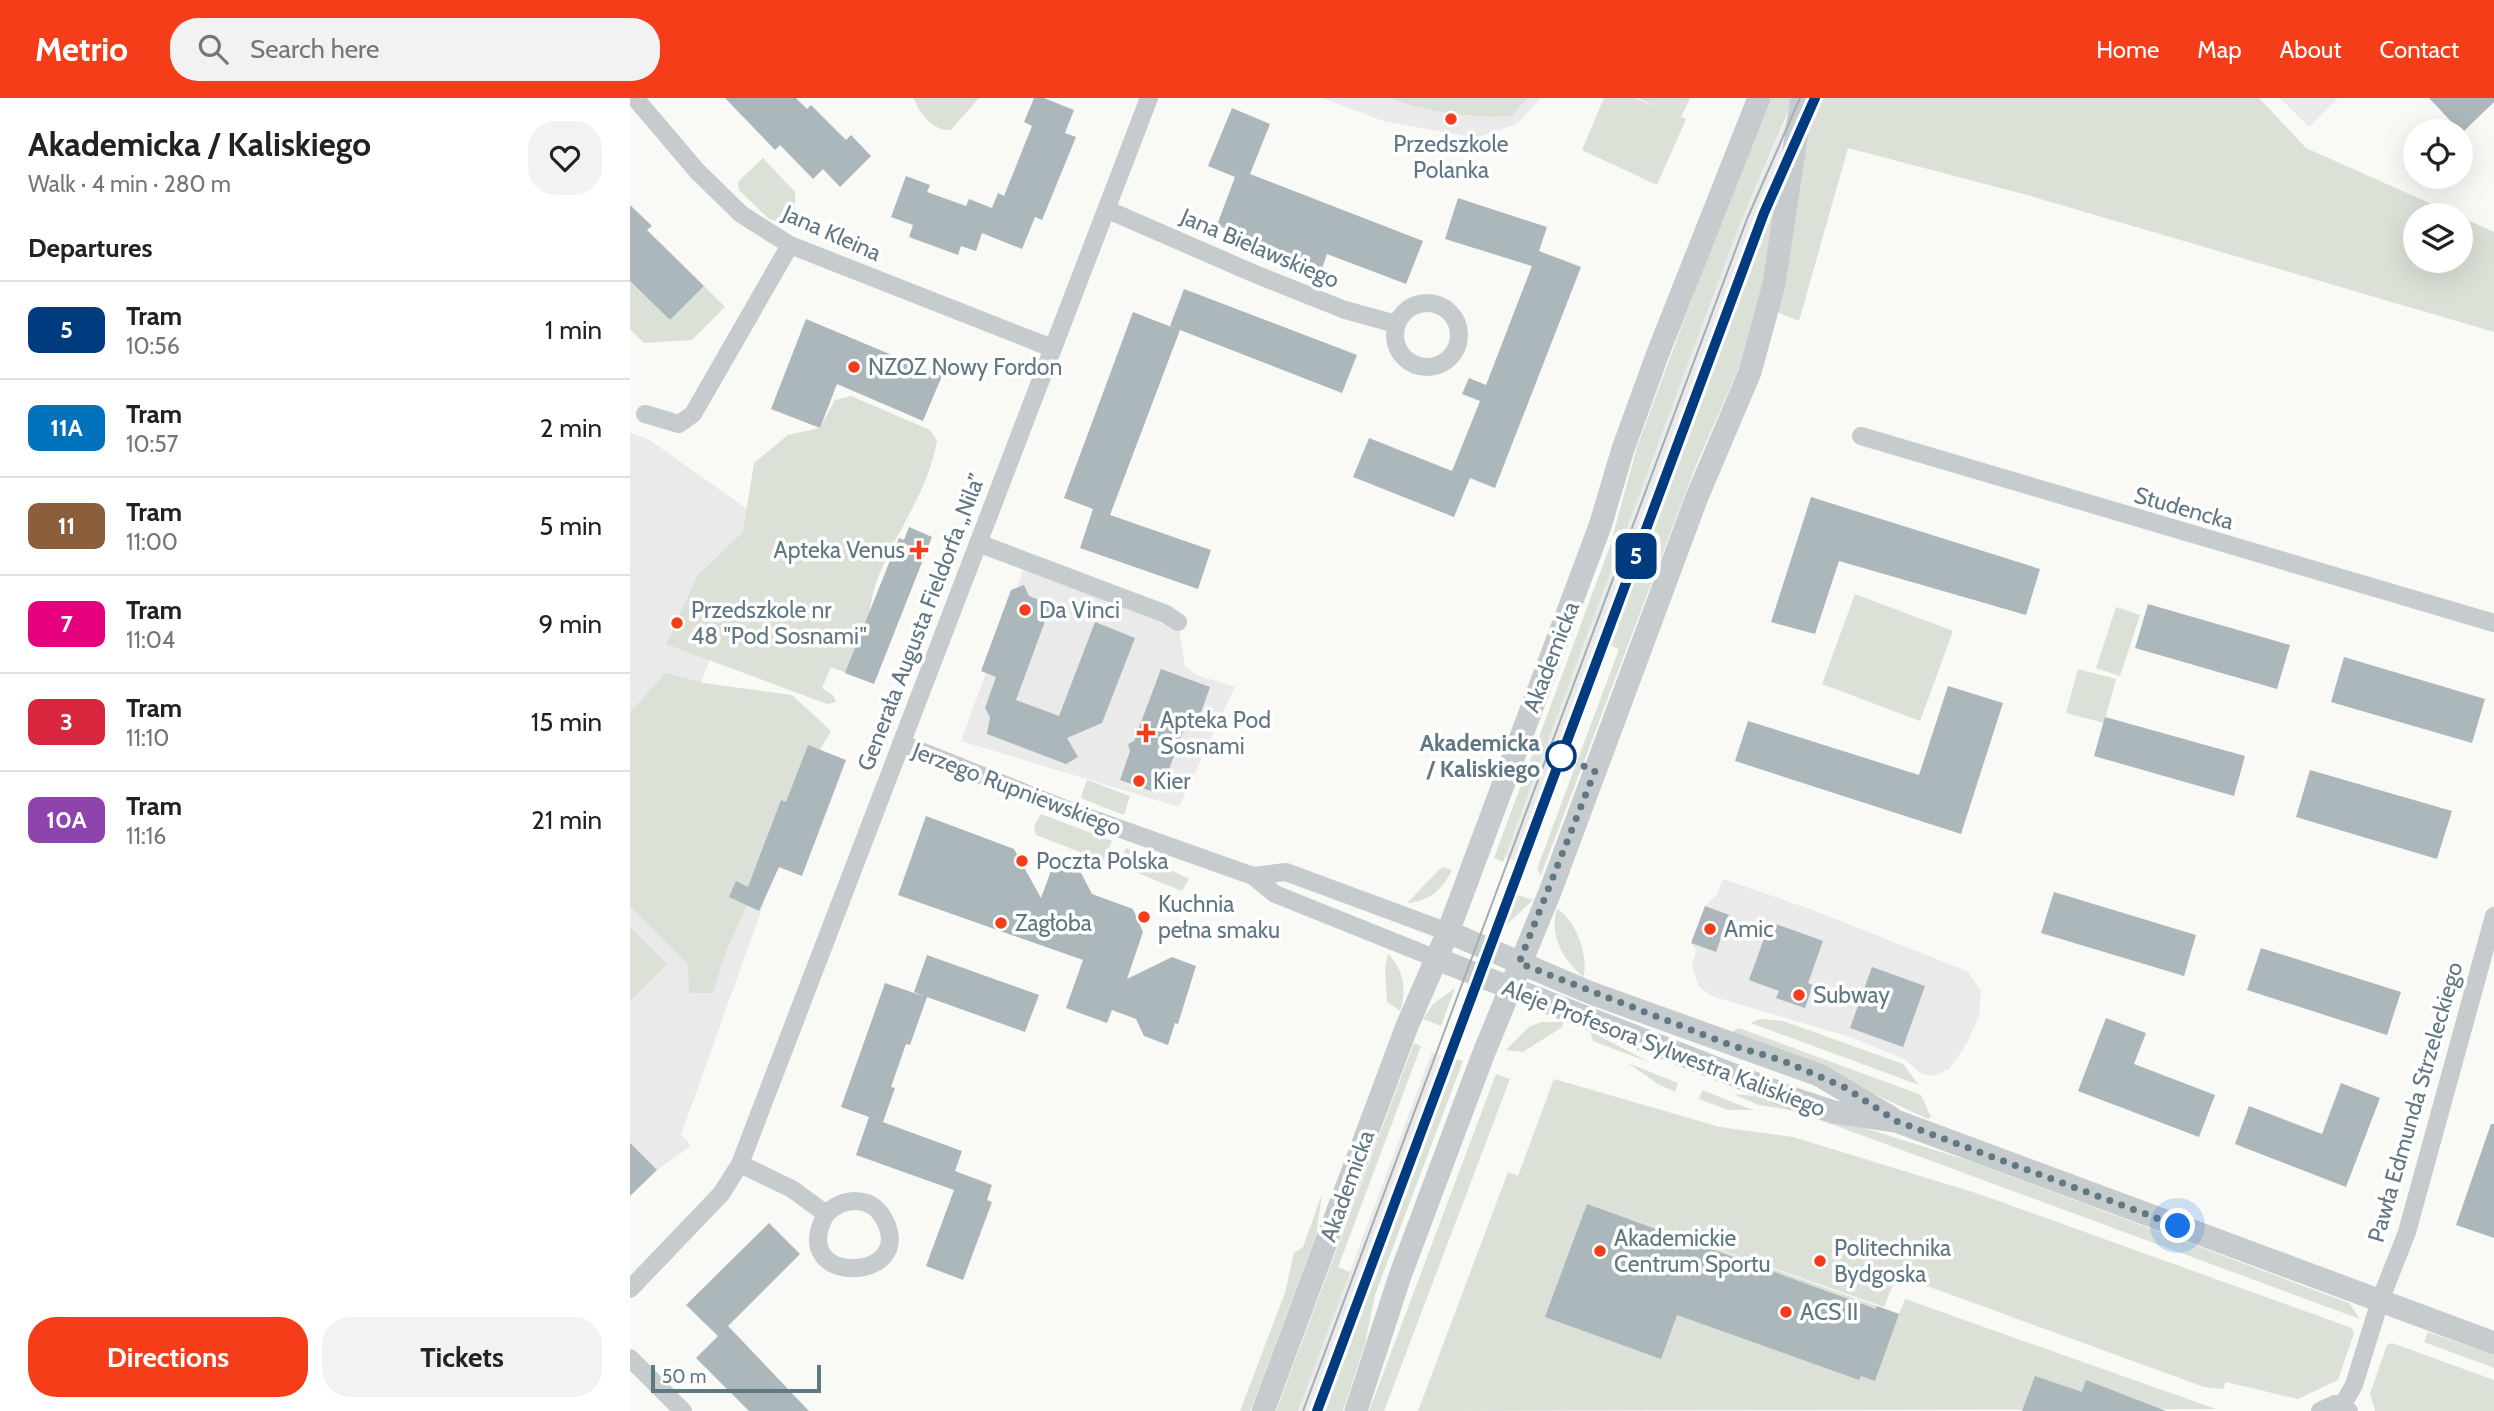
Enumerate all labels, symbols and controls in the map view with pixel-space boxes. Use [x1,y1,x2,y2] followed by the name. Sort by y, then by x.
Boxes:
[170,18,660,81] search box
[35,29,128,69] text: Metrio
[194,30,232,68] icon: search
[250,33,379,65] text: Search here
[2096,35,2159,64] text: Home
[2197,35,2242,64] text: Map
[2280,35,2342,64] text: About
[2380,35,2459,64] text: Contact
[1443,111,1459,127] marker: Przedszkole Polanka
[2403,119,2473,273] map controls
[2403,119,2473,189] button: locate
[528,121,602,195] button: heart
[28,124,371,164] text: Akademicka / Kaliskiego
[1393,130,1509,184] place label: Przedszkole Polanka
[28,170,231,198] text: Walk · 4 min · 280 m
[778,199,885,267] street label: Jana Kleina
[1176,202,1343,294] street label: Jana Bielawskiego
[2403,203,2473,273] button: layers
[28,232,152,264] text: Departures
[126,300,182,332] text: Tram
[545,314,602,346] text: 1 min
[60,315,73,344] text: 5
[126,332,180,360] text: 10:56
[868,353,1062,381] place label: NZOZ Nowy Fordon
[846,359,862,375] marker: NZOZ Nowy Fordon
[126,398,182,430] text: Tram
[540,412,602,444] text: 2 min
[50,413,83,442] text: 11A
[126,430,178,458] text: 10:57
[851,469,991,775] street label: Generała Augusta Fieldorfa „Nila”
[2131,480,2237,536] street label: Studencka
[126,496,182,528] text: Tram
[539,510,602,542] text: 5 min
[58,511,75,540] text: 11
[126,528,178,556] text: 11:00
[1613,533,1659,579] line badge: 5
[773,536,905,564] place label: Apteka Venus
[1630,541,1642,570] text: 5
[911,542,927,558] marker: Apteka Venus
[126,594,182,626] text: Tram
[691,596,867,650] place label: Przedszkole nr 48 "Pod Sosnami"
[1039,596,1120,624] place label: Da Vinci
[1517,598,1585,716] street label: Akademicka
[1017,602,1033,618] marker: Da Vinci
[539,608,602,640] text: 9 min
[60,609,73,638] text: 7
[669,615,685,631] marker: Przedszkole nr 48 "Pod Sosnami"
[126,626,175,654] text: 11:04
[126,692,182,724] text: Tram
[531,706,602,738] text: 15 min
[1160,706,1271,760] place label: Apteka Pod Sosnami
[60,707,73,736] text: 3
[126,724,169,752] text: 11:10
[1138,725,1154,741] marker: Apteka Pod Sosnami
[1420,729,1541,783] place label: Akademicka / Kaliskiego
[908,736,1125,842] street label: Jerzego Rupniewskiego
[1546,741,1576,771] marker: Akademicka / Kaliskiego
[1153,767,1191,795] place label: Kier
[1131,773,1147,789] marker: Kier
[126,790,182,822] text: Tram
[531,804,602,836] text: 21 min
[46,805,87,834] text: 10A
[126,822,166,850] text: 11:16
[1036,847,1168,875] place label: Poczta Polska
[1014,853,1030,869] marker: Poczta Polska
[1158,890,1280,944] place label: Kuchnia pełna smaku
[1015,909,1092,937] place label: Zagłoba
[1136,909,1152,925] marker: Kuchnia pełna smaku
[993,915,1009,931] marker: Zagłoba
[1724,915,1774,943] place label: Amic
[1702,921,1718,937] marker: Amic
[2362,959,2468,1245] street label: Pawła Edmunda Strzeleckiego
[1498,973,1830,1123] street label: Aleje Profesora Sylwestra Kaliskiego
[1813,981,1890,1009] place label: Subway
[1791,987,1807,1003] marker: Subway
[1314,1126,1380,1246] street label: Akademicka
[2160,1208,2195,1243] your location
[1614,1224,1771,1278] place label: Akademickie Centrum Sportu
[1834,1234,1951,1288] place label: Politechnika Bydgoska
[1592,1243,1608,1259] marker: Akademickie Centrum Sportu
[1812,1253,1828,1269] marker: Politechnika Bydgoska
[1800,1298,1858,1326] place label: ACS II
[1778,1304,1794,1320] marker: ACS II
[28,1317,308,1397] button: Directions
[322,1317,602,1397] button: Tickets
[651,1362,821,1394] scale bar
[662,1365,706,1388] text: 50 m

